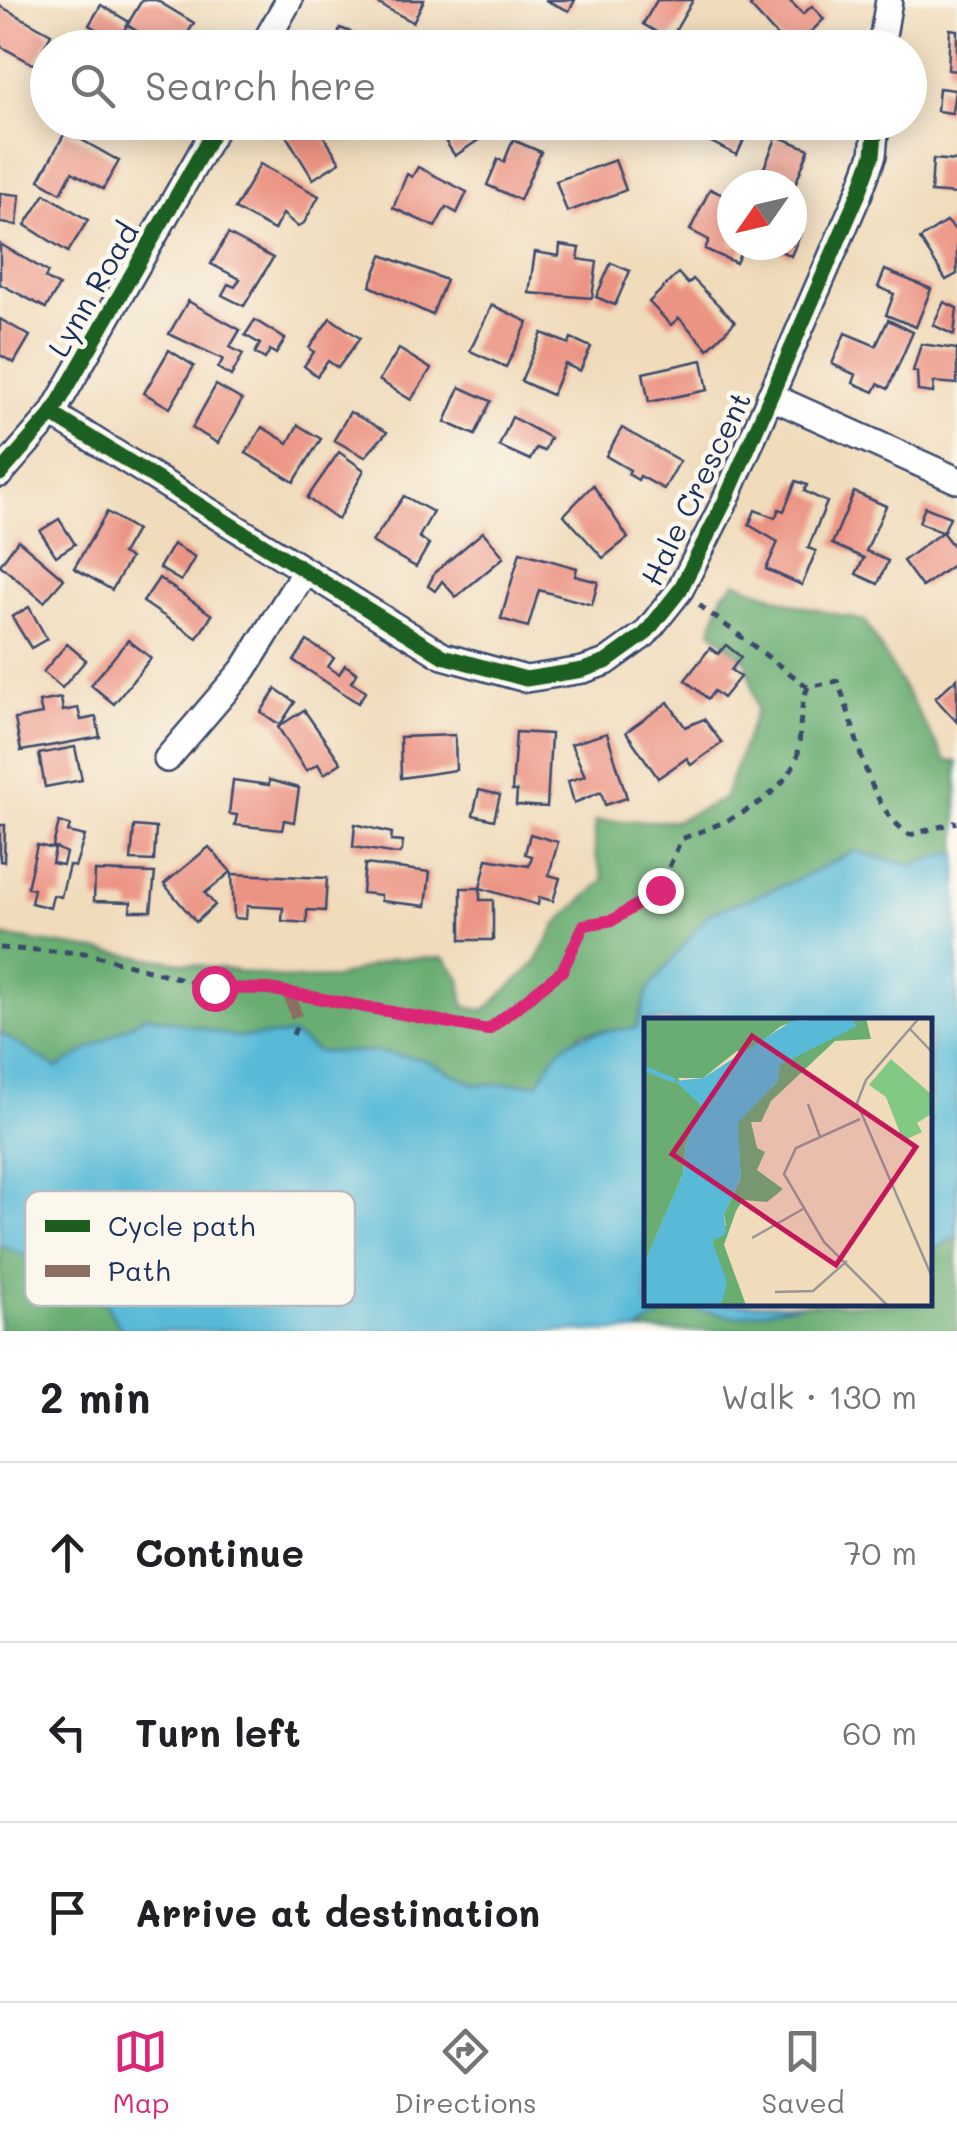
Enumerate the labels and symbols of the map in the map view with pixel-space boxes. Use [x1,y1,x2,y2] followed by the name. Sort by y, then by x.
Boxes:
[717,170,807,260] north arrow
[37,214,147,364] street label: Lynn Road
[631,384,759,592] street label: Hale Crescent
[638,868,684,914] route end
[192,966,238,1012] route start
[644,1018,932,1306] inset map
[25,1191,355,1306] legend
[108,1207,255,1243] text: Cycle path
[108,1252,171,1288] text: Path

